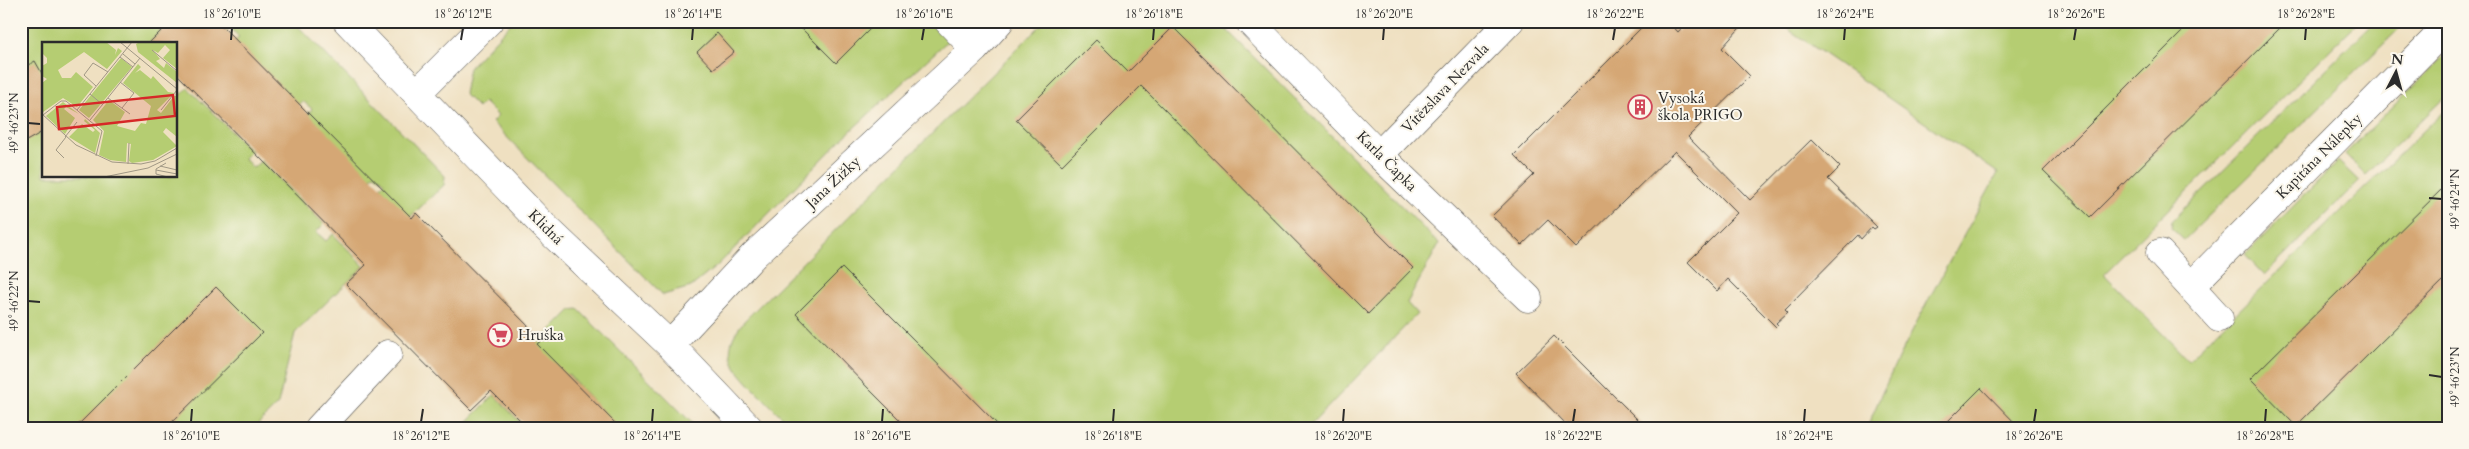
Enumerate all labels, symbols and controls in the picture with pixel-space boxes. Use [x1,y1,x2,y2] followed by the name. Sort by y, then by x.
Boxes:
[203,6,261,22] text: 18°26'10"E
[434,6,492,22] text: 18°26'12"E
[664,6,722,22] text: 18°26'14"E
[895,6,953,22] text: 18°26'16"E
[1125,6,1183,22] text: 18°26'18"E
[1355,6,1413,22] text: 18°26'20"E
[1586,6,1644,22] text: 18°26'22"E
[1816,6,1874,22] text: 18°26'24"E
[2047,6,2105,22] text: 18°26'26"E
[2277,6,2335,22] text: 18°26'28"E
[1397,38,1493,137] street label: Vítězslava Nezvala
[42,42,178,178] inset map
[2372,48,2422,98] north arrow
[2390,49,2404,70] text: N
[1658,88,1743,125] place label: Vysoká škola PRIGO
[6,92,22,153] text: 49°46'23"N
[1627,94,1653,120] building icon: Vysoká škola PRIGO
[2272,109,2366,203] street label: Kapitána Nálepky
[1352,126,1422,196] street label: Karla Čapka
[800,151,865,214] street label: Jana Žižky
[2447,168,2463,229] text: 49°46'24"N
[524,205,568,249] street label: Klidná
[6,270,22,331] text: 49°46'22"N
[487,322,513,348] supermarket icon: Hruška
[518,325,564,345] place label: Hruška
[2447,346,2463,407] text: 49°46'23"N
[162,428,220,444] text: 18°26'10"E
[392,428,450,444] text: 18°26'12"E
[623,428,681,444] text: 18°26'14"E
[853,428,911,444] text: 18°26'16"E
[1084,428,1142,444] text: 18°26'18"E
[1314,428,1372,444] text: 18°26'20"E
[1544,428,1602,444] text: 18°26'22"E
[1775,428,1833,444] text: 18°26'24"E
[2005,428,2063,444] text: 18°26'26"E
[2236,428,2294,444] text: 18°26'28"E

